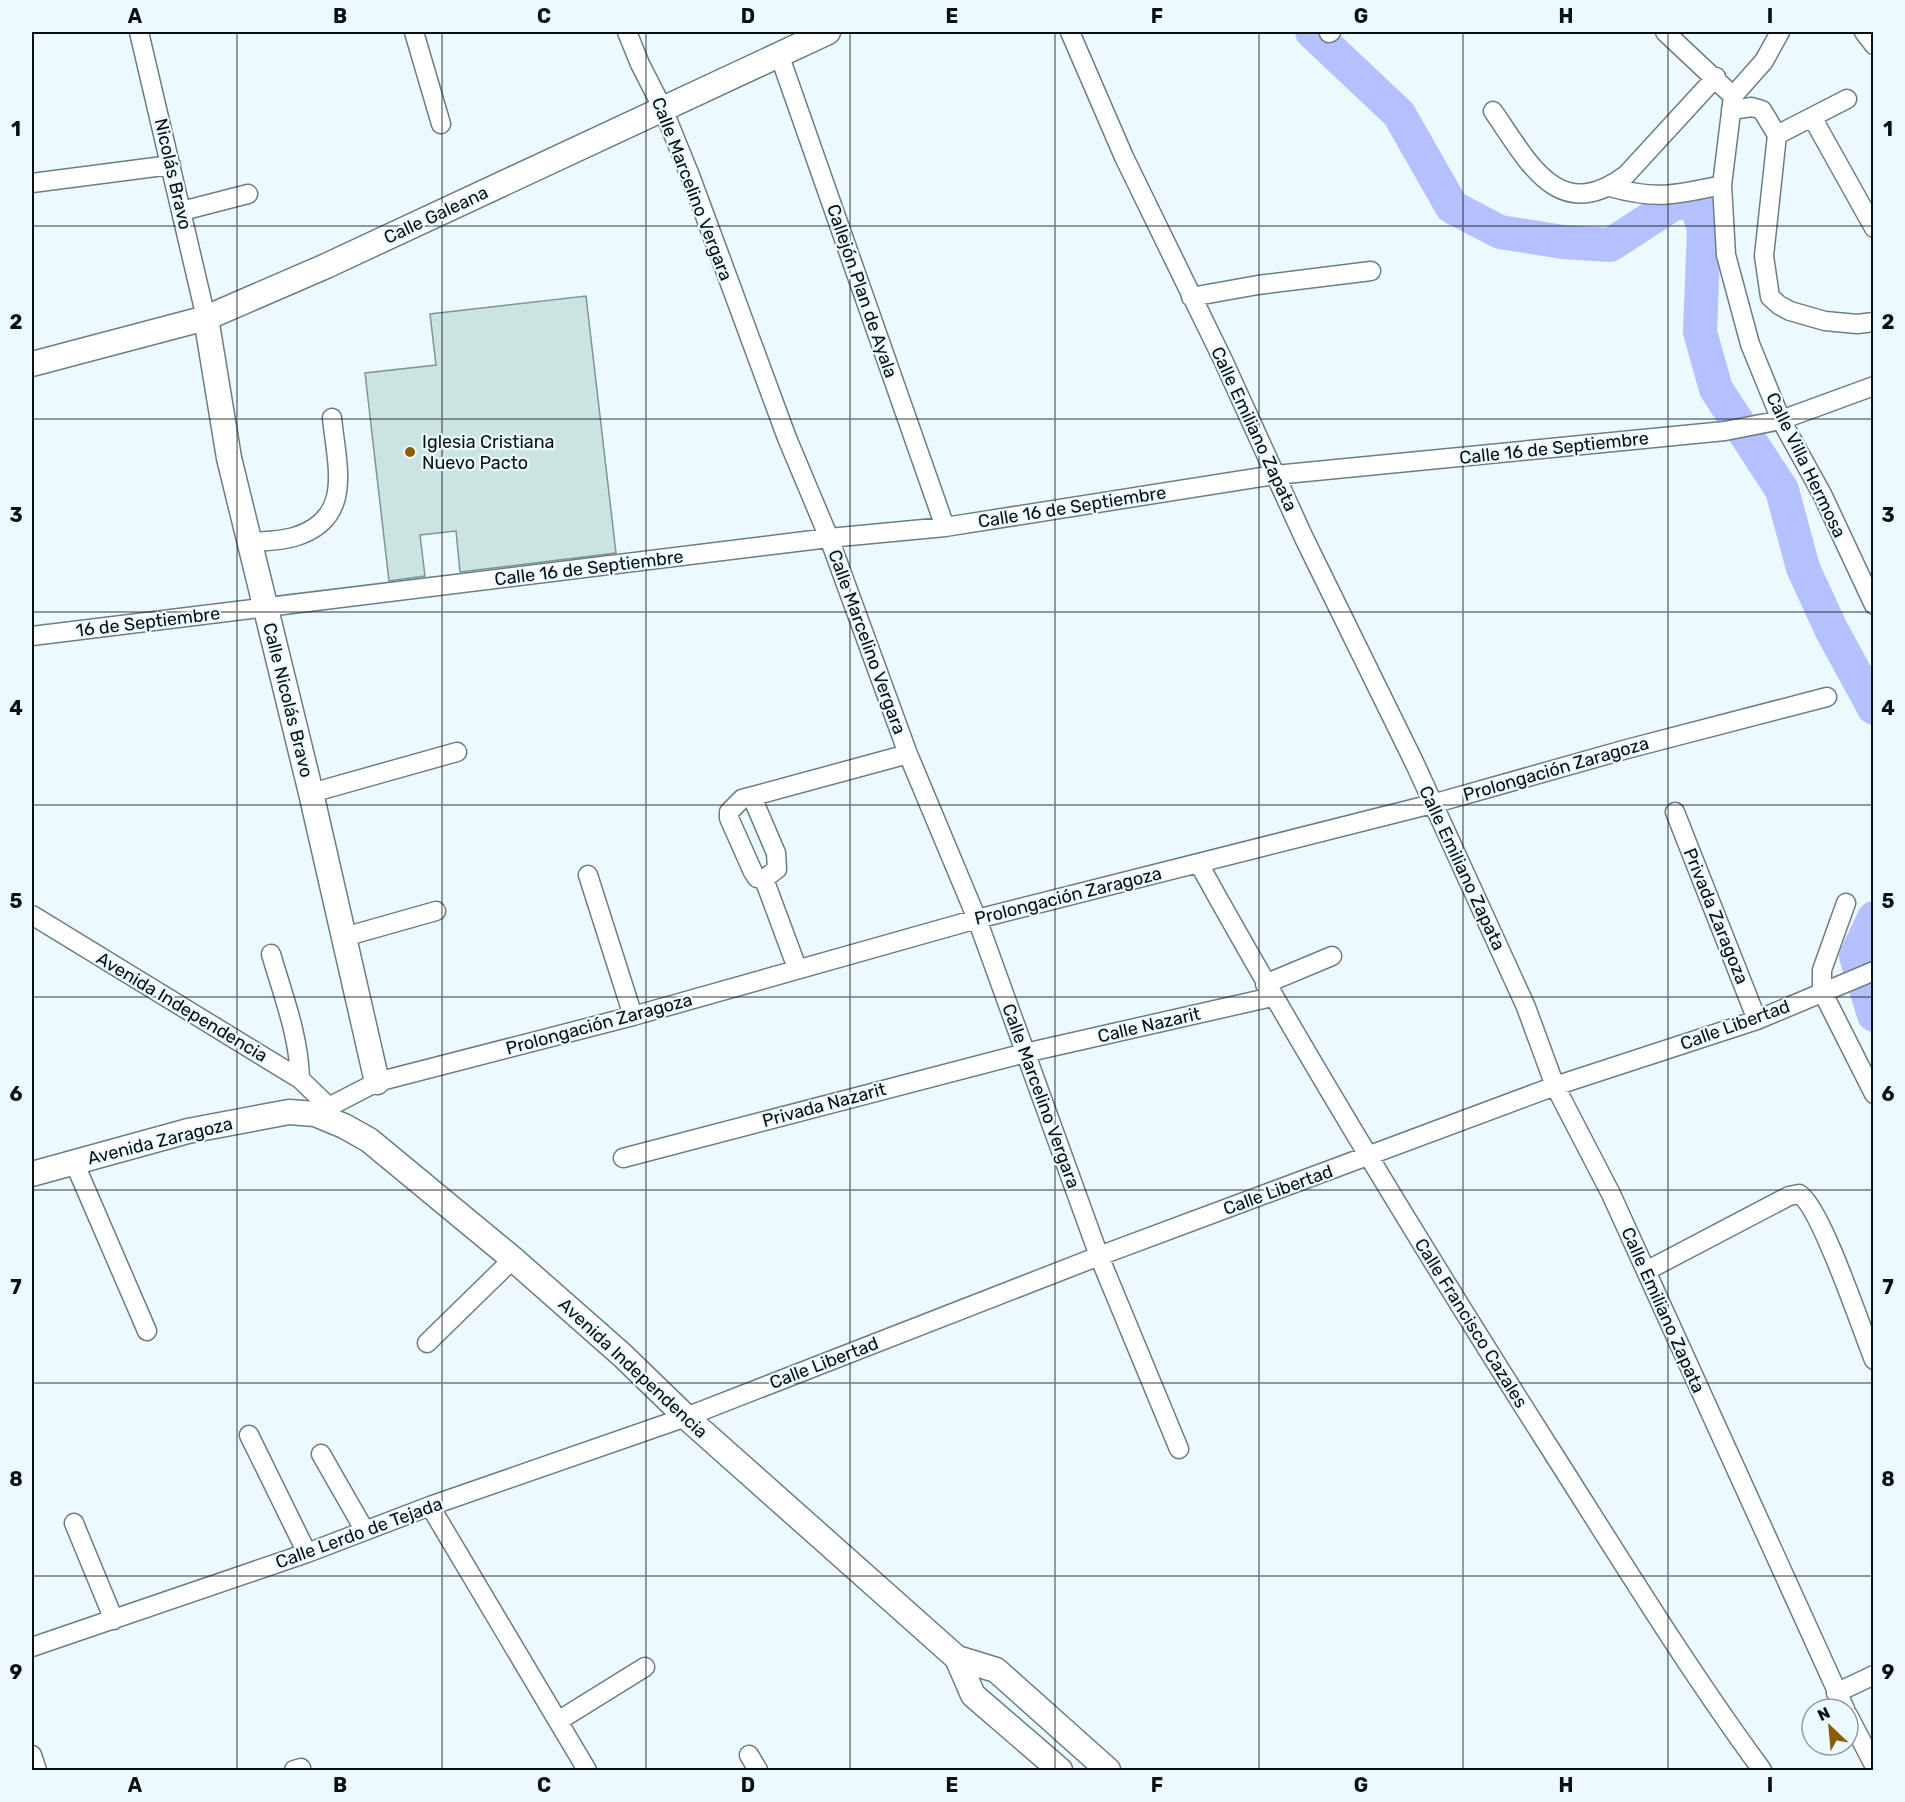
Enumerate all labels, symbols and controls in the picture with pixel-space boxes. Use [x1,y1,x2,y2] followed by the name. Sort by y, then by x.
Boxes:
[128,4,143,28] text: A
[333,4,347,28] text: B
[537,4,551,28] text: C
[741,4,755,28] text: D
[946,4,958,28] text: E
[1151,4,1163,28] text: F
[1354,4,1368,28] text: G
[1559,4,1573,28] text: H
[1767,4,1773,28] text: I
[647,94,737,284] street label: Calle Marcelino Vergara
[150,116,196,232] street label: Nicolás Bravo
[11,117,21,141] text: 1
[1883,117,1893,141] text: 1
[380,181,492,249] street label: Calle Galeana
[822,201,902,381] street label: Callejón Plan de Ayala
[10,310,23,334] text: 2
[1882,310,1895,334] text: 2
[1206,343,1302,515] street label: Calle Emiliano Zapata
[1761,389,1851,541] street label: Calle Villa Hermosa
[1458,427,1650,469] street label: Calle 16 de Septiembre
[422,431,555,474] place label: Iglesia Cristiana Nuevo Pacto
[403,445,417,459] marker: Iglesia Cristiana Nuevo Pacto
[976,481,1168,533] street label: Calle 16 de Septiembre
[9,503,23,527] text: 3
[1881,503,1895,527] text: 3
[493,545,685,591] street label: Calle 16 de Septiembre
[823,547,911,737] street label: Calle Marcelino Vergara
[75,602,221,642] street label: 16 de Septiembre
[258,620,318,780] street label: Calle Nicolás Bravo
[9,696,23,720] text: 4
[1881,696,1895,720] text: 4
[1461,732,1651,806] street label: Prolongación Zaragoza
[1414,782,1510,954] street label: Calle Emiliano Zapata
[1679,845,1753,987] street label: Privada Zaragoza
[972,862,1164,930] street label: Prolongación Zaragoza
[10,889,23,913] text: 5
[1882,889,1895,913] text: 5
[92,947,272,1067] street label: Avenida Independencia
[503,988,695,1060] street label: Prolongación Zaragoza
[1677,995,1793,1055] street label: Calle Libertad
[997,1001,1085,1191] street label: Calle Marcelino Vergara
[1095,1002,1203,1048] street label: Calle Nazarit
[760,1078,888,1132] street label: Privada Nazarit
[9,1082,23,1106] text: 6
[1881,1082,1895,1106] text: 6
[85,1112,235,1170] street label: Avenida Zaragoza
[1220,1160,1336,1220] street label: Calle Libertad
[1617,1224,1709,1396] street label: Calle Emiliano Zapata
[1410,1234,1532,1412] street label: Calle Francisco Cazales
[10,1275,22,1299] text: 7
[1882,1275,1894,1299] text: 7
[554,1293,712,1443] street label: Avenida Independencia
[766,1332,882,1394] street label: Calle Libertad
[9,1467,23,1491] text: 8
[1881,1467,1895,1491] text: 8
[273,1493,445,1573] street label: Calle Lerdo de Tejada
[10,1660,23,1684] text: 9
[1882,1660,1895,1684] text: 9
[1800,1697,1860,1757] north arrow
[1814,1703,1833,1725] text: N
[128,1773,143,1797] text: A
[333,1773,347,1797] text: B
[537,1773,551,1797] text: C
[741,1773,755,1797] text: D
[946,1773,958,1797] text: E
[1151,1773,1163,1797] text: F
[1354,1773,1368,1797] text: G
[1559,1773,1573,1797] text: H
[1767,1773,1773,1797] text: I

